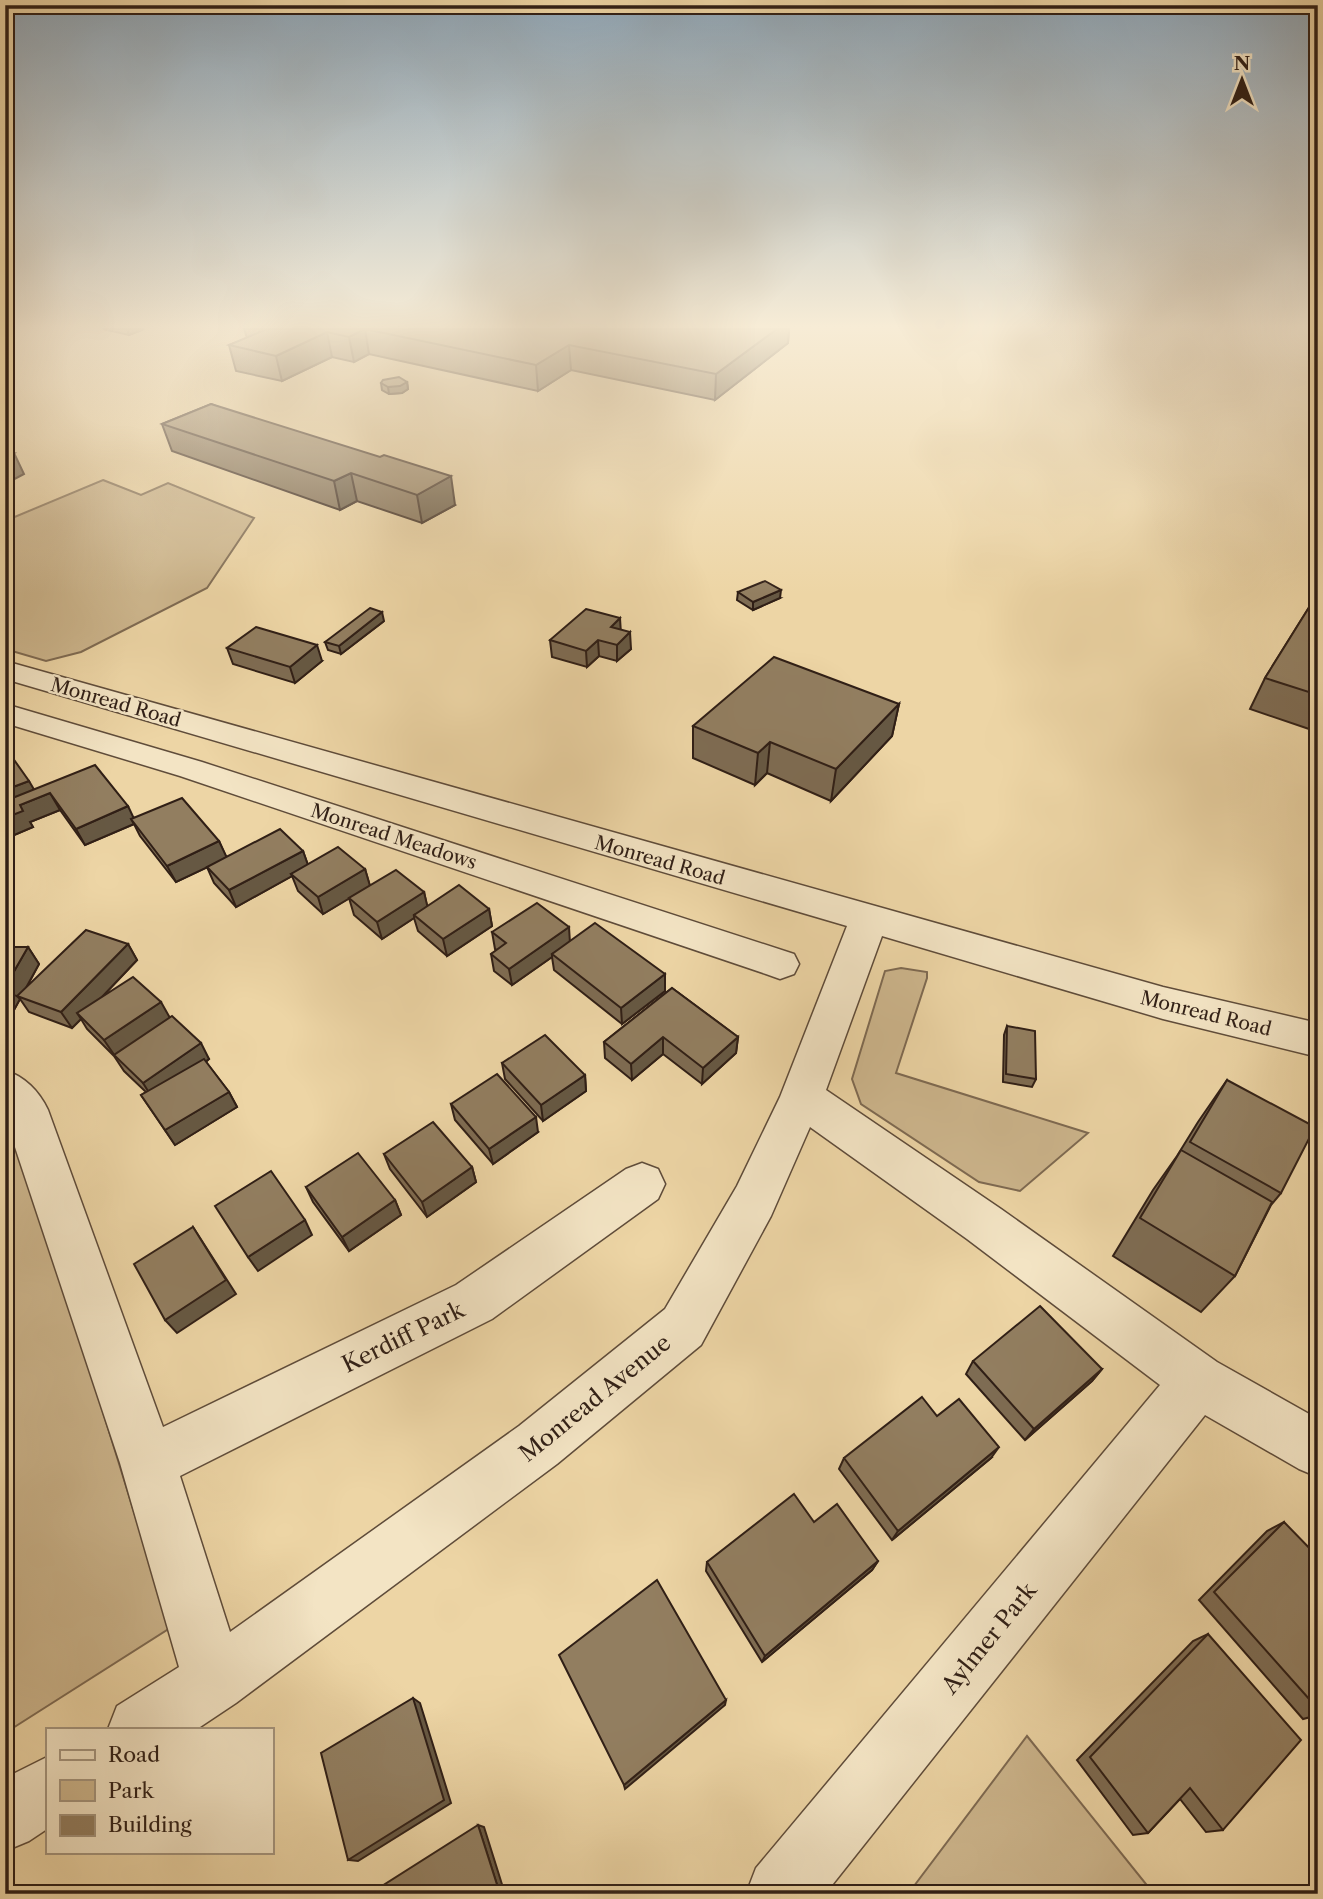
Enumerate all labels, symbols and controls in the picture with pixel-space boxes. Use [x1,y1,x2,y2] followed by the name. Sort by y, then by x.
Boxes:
[1208,46,1278,116] north arrow
[1234,52,1250,75] text: N
[48,673,184,732] street label: Monread Road
[308,799,480,874] street label: Monread Meadows
[592,831,728,890] street label: Monread Road
[1138,986,1274,1041] street label: Monread Road
[337,1295,470,1379] street label: Kerdiff Park
[514,1328,676,1468] street label: Monread Avenue
[935,1576,1043,1700] street label: Aylmer Park
[46,1728,273,1854] legend
[108,1742,160,1767] text: Road
[108,1778,154,1803] text: Park
[108,1812,193,1837] text: Building

